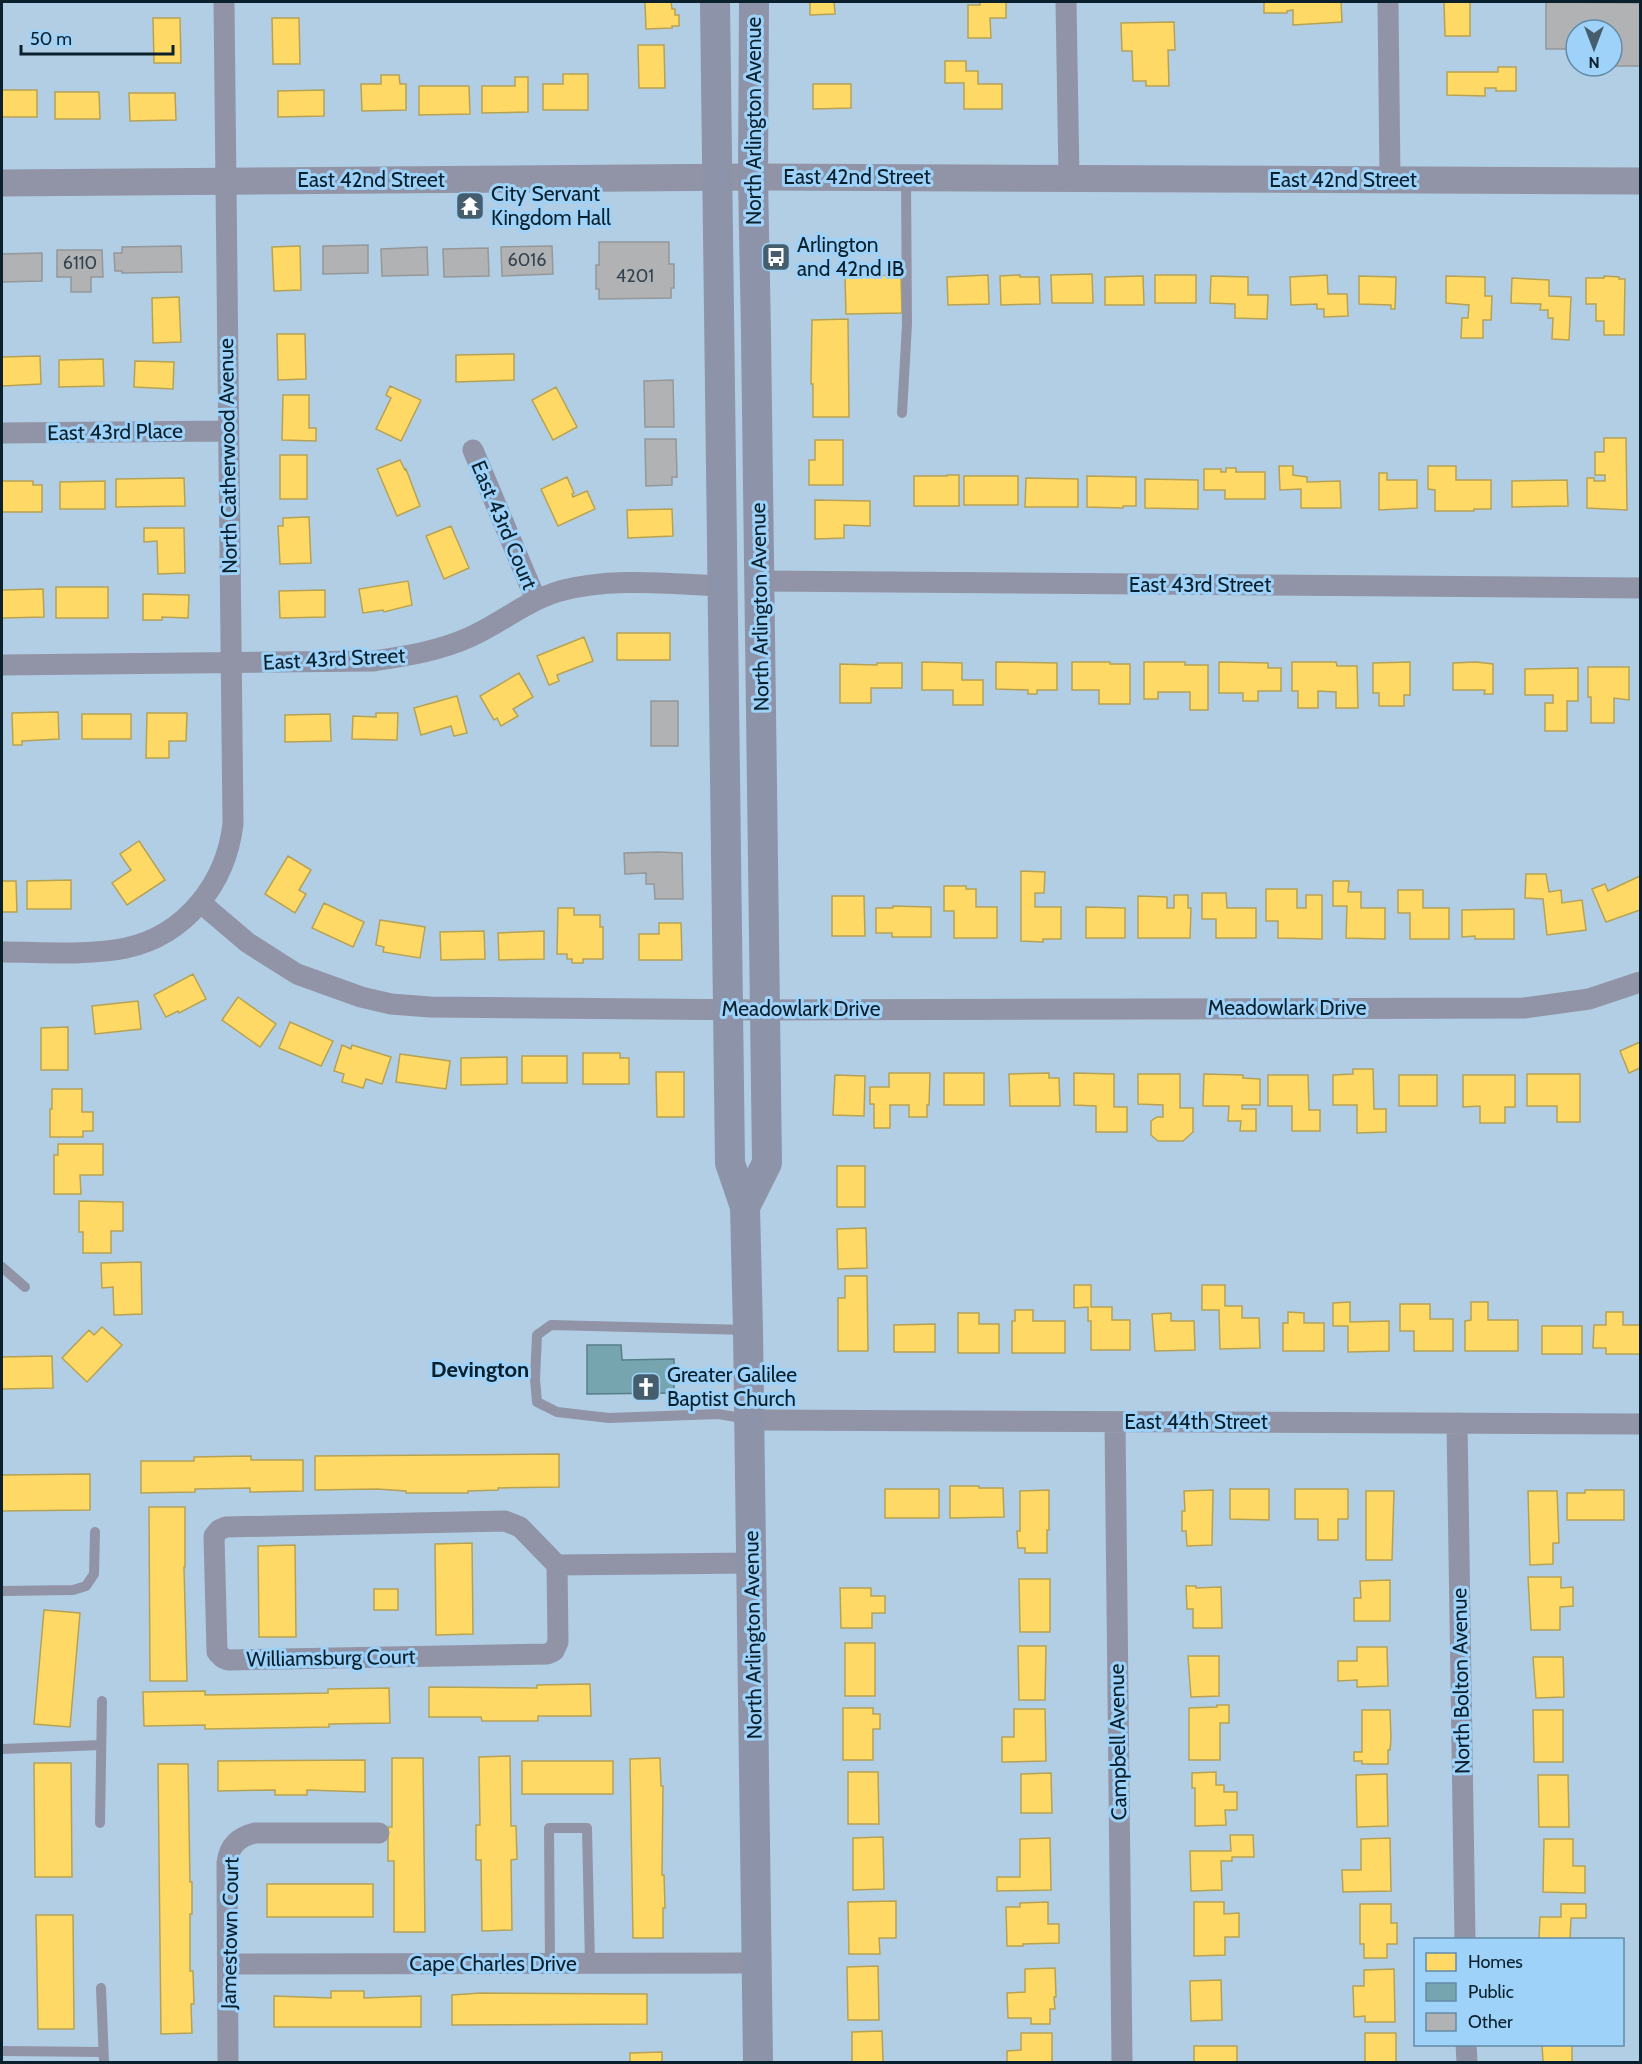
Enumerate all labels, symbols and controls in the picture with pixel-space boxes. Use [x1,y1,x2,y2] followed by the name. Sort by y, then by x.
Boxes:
[741,16,766,225] street label: North Arlington Avenue
[21,18,172,56] scale bar
[1564,18,1624,78] north arrow
[30,28,72,50] text: 50 m
[1588,53,1600,72] text: N
[783,164,931,189] street label: East 42nd Street
[297,167,445,192] street label: East 42nd Street
[1269,167,1417,192] street label: East 42nd Street
[491,181,611,230] place label: City Servant Kingdom Hall
[454,190,486,222] temple icon: City Servant Kingdom Hall
[797,232,904,281] place label: Arlington and 42nd IB
[760,241,792,273] bus stop icon: Arlington and 42nd IB
[508,249,546,271] house number: 6016
[63,252,97,274] house number: 6110
[616,265,654,287] house number: 4201
[213,338,242,574] street label: North Catherwood Avenue
[47,418,183,445] street label: East 43rd Place
[466,457,543,593] street label: East 43rd Court
[745,502,774,712] street label: North Arlington Avenue
[1129,572,1271,597] street label: East 43rd Street
[262,642,406,675] street label: East 43rd Street
[1208,995,1367,1020] street label: Meadowlark Drive
[722,996,881,1021] street label: Meadowlark Drive
[431,1356,529,1383] district label: Devington
[667,1362,797,1411] place label: Greater Galilee Baptist Church
[630,1371,662,1403] church icon: Greater Galilee Baptist Church
[1124,1409,1268,1434] street label: East 44th Street
[738,1530,767,1740] street label: North Arlington Avenue
[1446,1587,1475,1774] street label: North Bolton Avenue
[246,1644,416,1671] street label: Williamsburg Court
[1104,1663,1131,1821] street label: Campbell Avenue
[216,1857,243,2010] street label: Jamestown Court
[1414,1938,1624,2046] legend
[409,1951,577,1976] street label: Cape Charles Drive
[1468,1951,1523,1973] text: Homes
[1468,1981,1514,2003] text: Public
[1468,2011,1513,2033] text: Other

